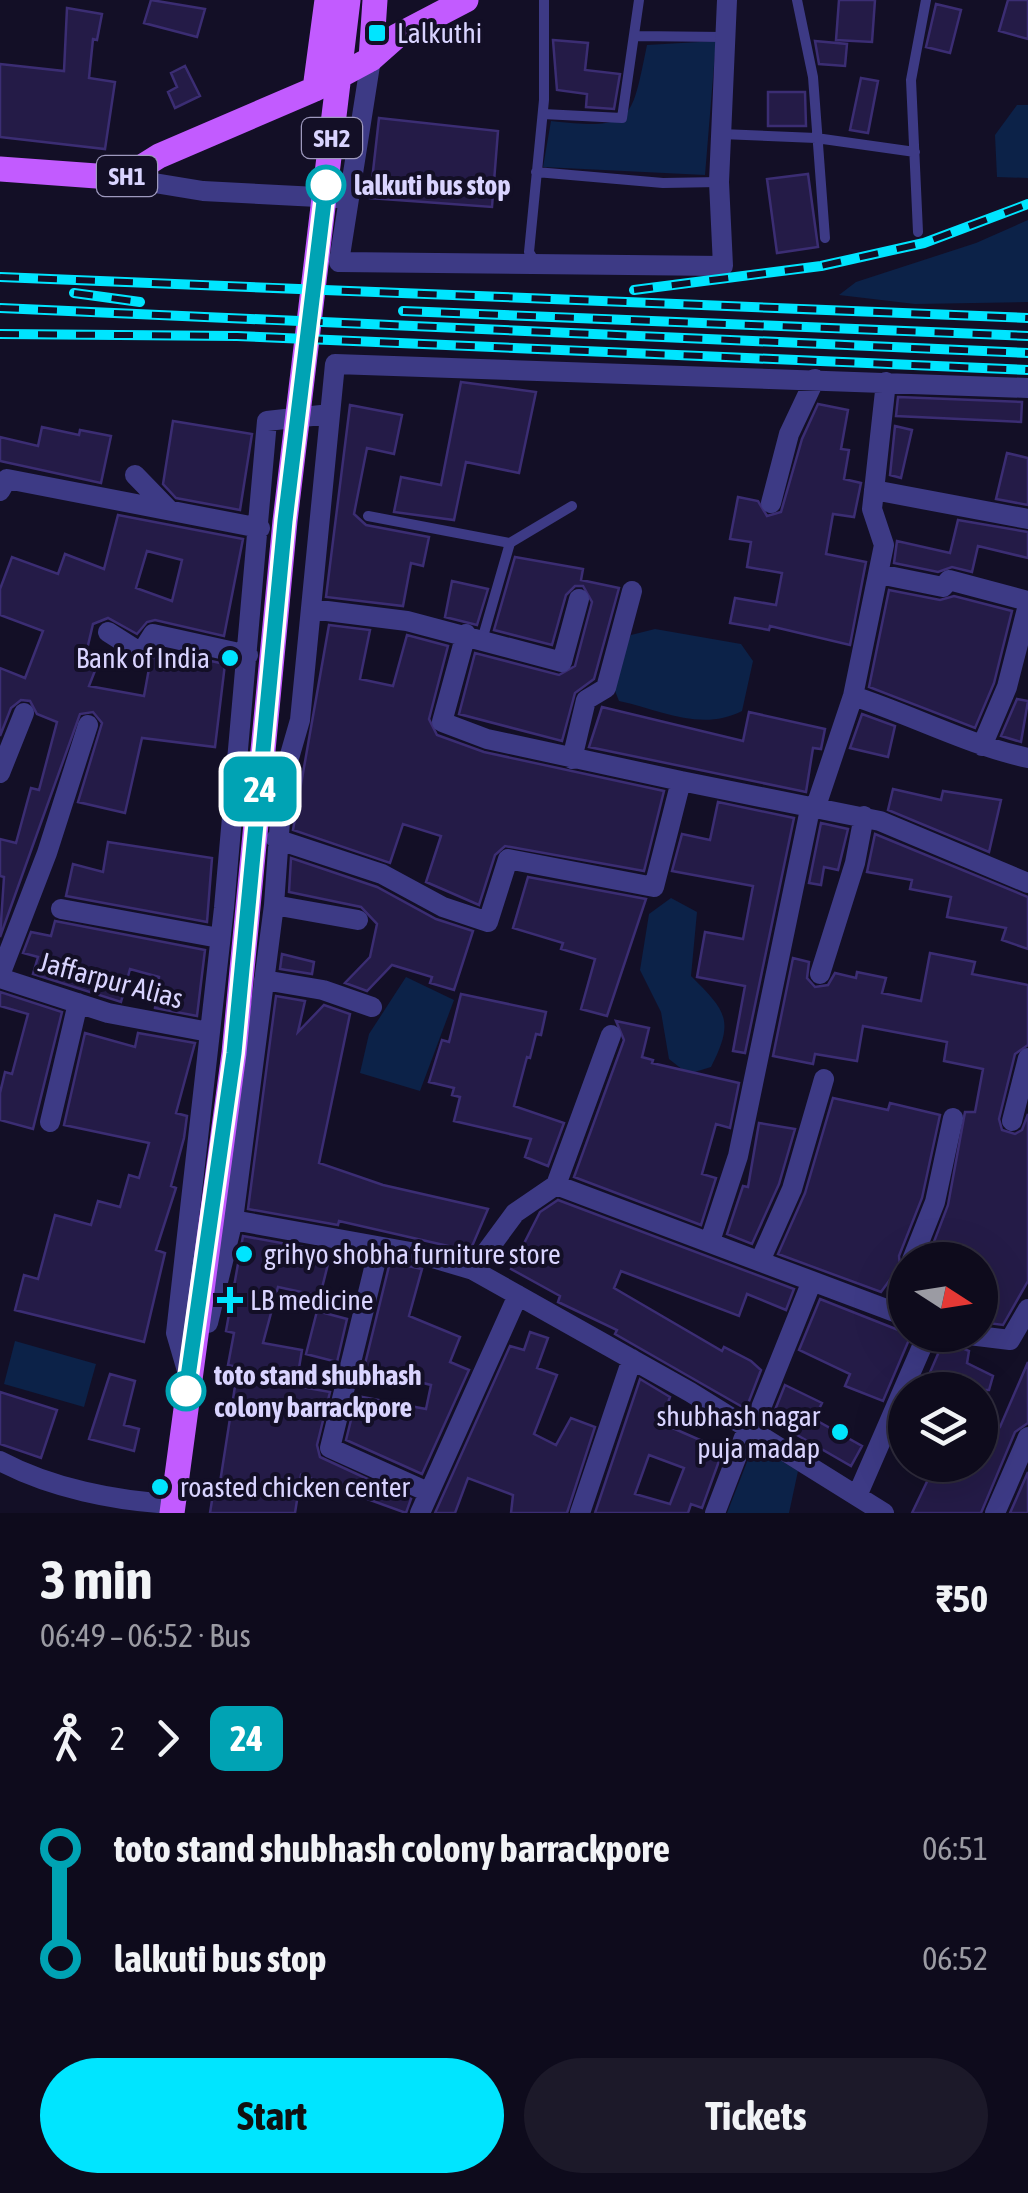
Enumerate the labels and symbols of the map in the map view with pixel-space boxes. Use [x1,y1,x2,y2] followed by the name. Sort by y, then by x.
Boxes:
[397,17,482,49] place label: Lalkuthi
[366,22,388,44] marker: Lalkuthi
[302,118,362,158] road number: SH2
[97,156,157,196] road number: SH1
[307,166,345,204] marker: lalkuti bus stop
[354,169,511,201] place label: lalkuti bus stop
[76,642,210,674] place label: Bank of India
[219,647,241,669] marker: Bank of India
[215,756,305,822] line badge: 24
[35,945,187,1015] street label: Jaffarpur Alias
[264,1238,561,1270] place label: grihyo shobha furniture store
[888,1242,998,1352] north arrow
[233,1243,255,1265] marker: grihyo shobha furniture store
[250,1284,373,1316] place label: LB medicine
[219,1289,241,1311] marker: LB medicine
[213,1359,422,1423] place label: toto stand shubhash colony barrackpore
[167,1372,205,1410] marker: toto stand shubhash colony barrackpore
[656,1400,821,1464] place label: shubhash nagar puja madap
[829,1421,851,1443] marker: shubhash nagar puja madap
[180,1471,411,1503] place label: roasted chicken center
[149,1476,171,1498] marker: roasted chicken center

